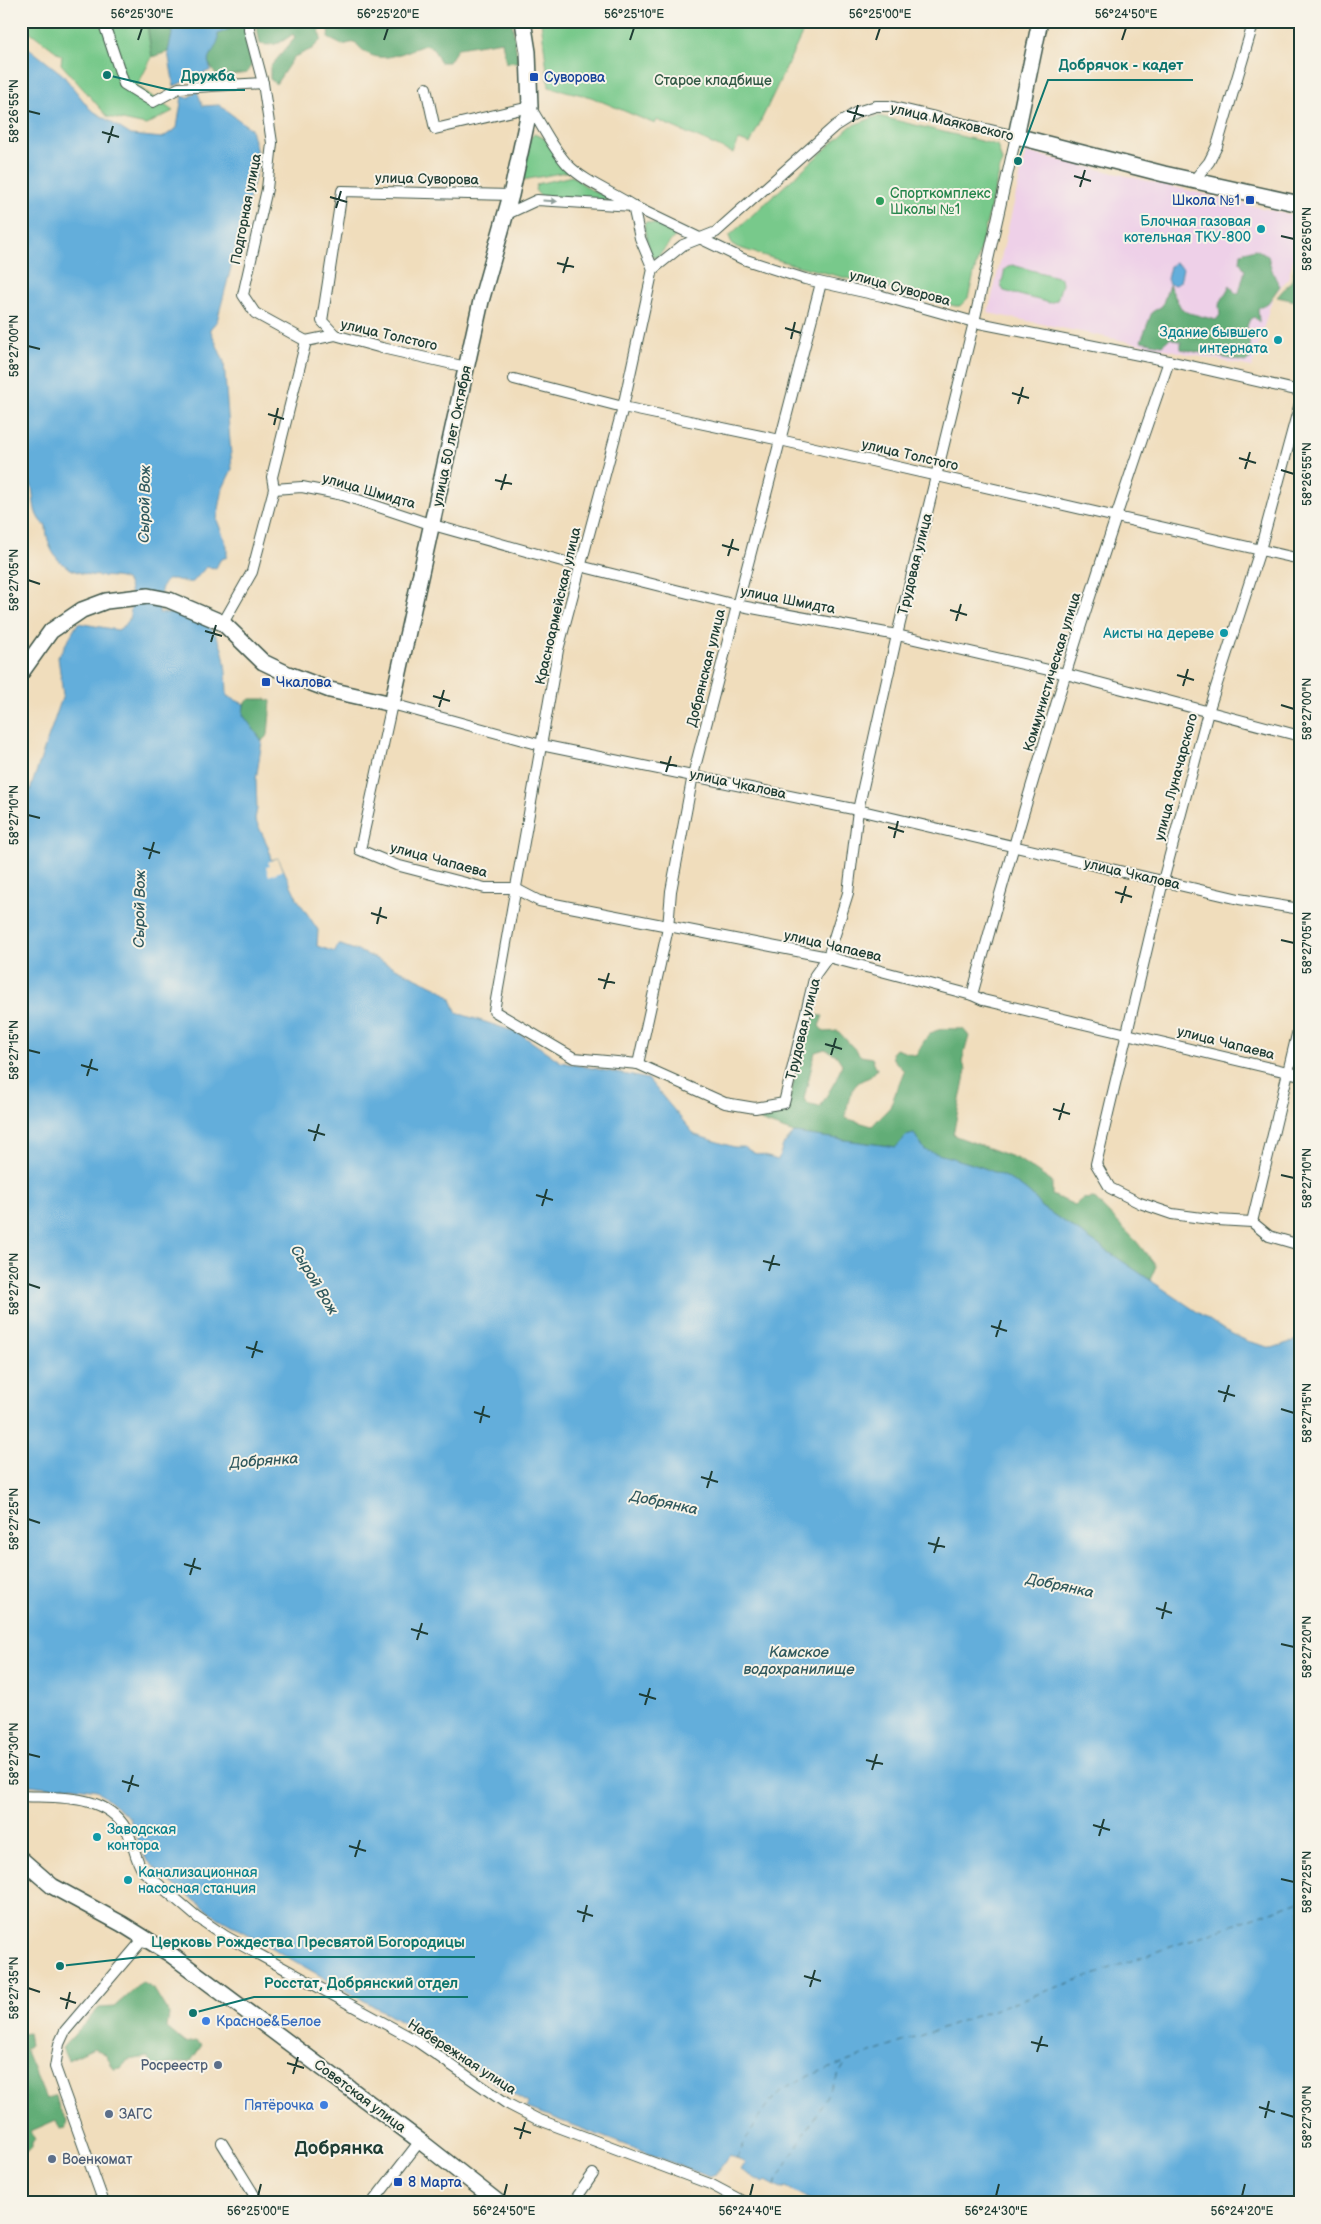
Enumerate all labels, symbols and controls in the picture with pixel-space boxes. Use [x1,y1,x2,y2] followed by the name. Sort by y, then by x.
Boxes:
[111,7,174,22] text: 56°25'30"E
[357,7,419,22] text: 56°25'20"E
[604,7,664,22] text: 56°25'10"E
[849,7,911,22] text: 56°25'00"E
[1095,7,1157,22] text: 56°24'50"E
[1048,50,1193,80] callout: Добрячок - кадет
[1059,56,1184,75] text: Добрячок - кадет
[170,60,245,90] callout: Дружба
[181,67,236,86] text: Дружба
[544,69,606,86] place label: Суворова
[528,71,540,83] marker: Суворова
[654,72,772,89] park label: Старое кладбище
[7,79,22,143] text: 58°26'55"N
[889,100,1015,144] street label: улица Маяковского
[227,151,265,266] street label: Подгорная улица
[375,170,480,188] street label: улица Суворова
[890,185,991,218] place label: Спорткомплекс Школы №1
[1172,192,1240,209] place label: Школа №1
[1244,194,1256,206] marker: Школа №1
[874,195,886,207] marker: Спорткомплекс Школы №1
[543,197,559,205] one-way arrow
[1300,207,1315,271] text: 58°26'50"N
[1124,213,1251,246] place label: Блочная газовая котельная ТКУ-800
[1255,223,1267,235] marker: Блочная газовая котельная ТКУ-800
[848,266,953,310] street label: улица Суворова
[7,315,22,377] text: 58°27'00"N
[339,316,439,354] street label: улица Толстого
[1160,324,1269,357] place label: Здание бывшего интерната
[1272,334,1284,346] marker: Здание бывшего интерната
[429,364,475,508] street label: улица 50 лет Октября
[860,436,960,474] street label: улица Толстого
[1300,442,1315,506] text: 58°26'55"N
[135,464,155,543] water label: Сырой Вож
[320,470,418,513] street label: улица Шмидта
[894,511,936,617] street label: Трудовая улица
[532,525,585,686] street label: Красноармейская улица
[7,549,22,611] text: 58°27'05"N
[739,582,838,618] street label: улица Шмидта
[1020,590,1085,754] street label: Коммунистическая улица
[683,606,729,729] street label: Добрянская улица
[1102,625,1214,642] place label: Аисты на дереве
[1218,627,1230,639] marker: Аисты на дереве
[276,674,332,691] place label: Чкалова
[260,676,272,688] marker: Чкалова
[1300,678,1315,740] text: 58°27'00"N
[1151,711,1201,843] street label: улица Луначарского
[688,765,788,803] street label: улица Чкалова
[7,785,22,845] text: 58°27'10"N
[389,839,490,881] street label: улица Чапаева
[1082,855,1182,893] street label: улица Чкалова
[130,869,150,948] water label: Сырой Вож
[1300,912,1315,974] text: 58°27'05"N
[782,926,884,966] street label: улица Чапаева
[782,976,824,1082] street label: Трудовая улица
[7,1020,22,1080] text: 58°27'15"N
[1175,1023,1277,1064] street label: улица Чапаева
[1300,1148,1315,1208] text: 58°27'10"N
[286,1242,342,1319] water label: Сырой Вож
[7,1253,22,1315] text: 58°27'20"N
[1300,1383,1315,1443] text: 58°27'15"N
[228,1449,299,1473] water label: Добрянка
[627,1486,700,1519] water label: Добрянка
[7,1488,22,1550] text: 58°27'25"N
[1023,1569,1096,1602] water label: Добрянка
[1300,1616,1315,1678] text: 58°27'20"N
[743,1643,855,1679] water label: Камское водохранилище
[7,1722,22,1786] text: 58°27'30"N
[107,1821,177,1854] place label: Заводская контора
[91,1831,103,1843] marker: Заводская контора
[1300,1851,1315,1913] text: 58°27'25"N
[138,1864,258,1897] place label: Канализационная насосная станция
[122,1874,134,1886] marker: Канализационная насосная станция
[141,1927,475,1957] callout: Церковь Рождества Пресвятой Богородицы
[151,1933,465,1952] text: Церковь Рождества Пресвятой Богородицы
[7,1957,22,2019] text: 58°27'35"N
[254,1967,468,1997] callout: Росстат, Добрянский отдел
[264,1974,458,1993] text: Росстат, Добрянский отдел
[216,2013,321,2030] place label: Красное&Белое
[200,2015,212,2027] marker: Красное&Белое
[405,2016,520,2099] street label: Набережная улица
[311,2056,410,2137] street label: Советская улица
[140,2057,208,2074] place label: Росреестр
[212,2059,224,2071] marker: Росреестр
[1300,2085,1315,2149] text: 58°27'30"N
[244,2097,315,2114] place label: Пятёрочка
[318,2099,330,2111] marker: Пятёрочка
[119,2106,153,2123] place label: ЗАГС
[103,2108,115,2120] marker: ЗАГС
[294,2137,385,2160] district label: Добрянка
[62,2151,133,2168] place label: Военкомат
[46,2153,58,2165] marker: Военкомат
[408,2174,463,2191] place label: 8 Марта
[392,2176,404,2188] marker: 8 Марта
[227,2204,289,2219] text: 56°25'00"E
[473,2204,535,2219] text: 56°24'50"E
[718,2204,782,2219] text: 56°24'40"E
[964,2204,1028,2219] text: 56°24'30"E
[1211,2204,1274,2219] text: 56°24'20"E

